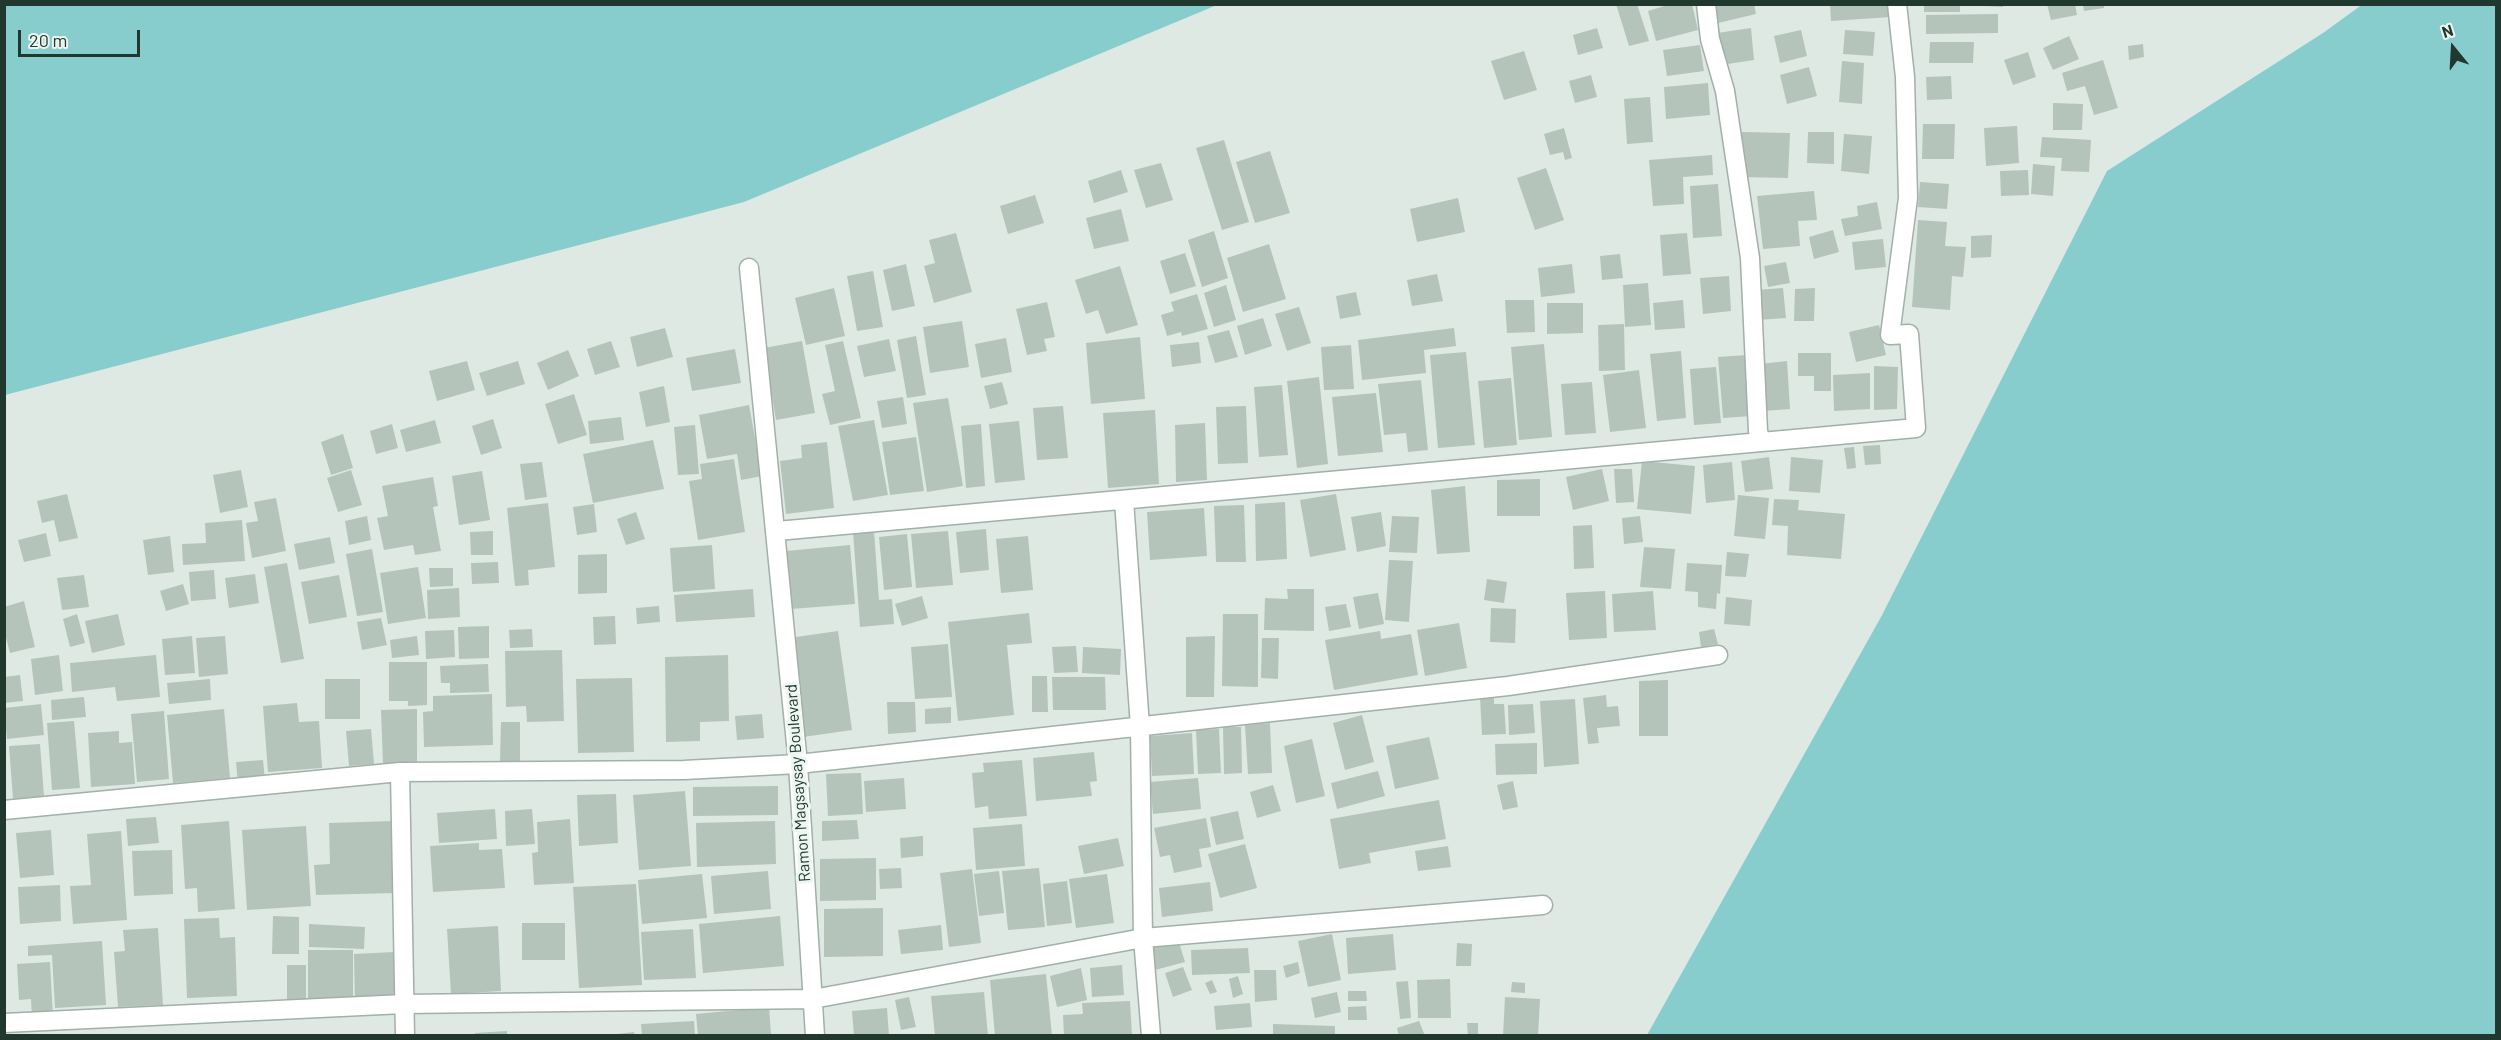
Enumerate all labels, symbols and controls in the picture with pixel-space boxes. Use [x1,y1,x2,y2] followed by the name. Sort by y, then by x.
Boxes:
[21,18,142,56] scale bar
[2423,18,2483,78] north arrow
[2439,20,2455,41] text: N
[29,29,67,51] text: 20 m
[782,684,814,882] street label: Ramon Magsaysay Boulevard

